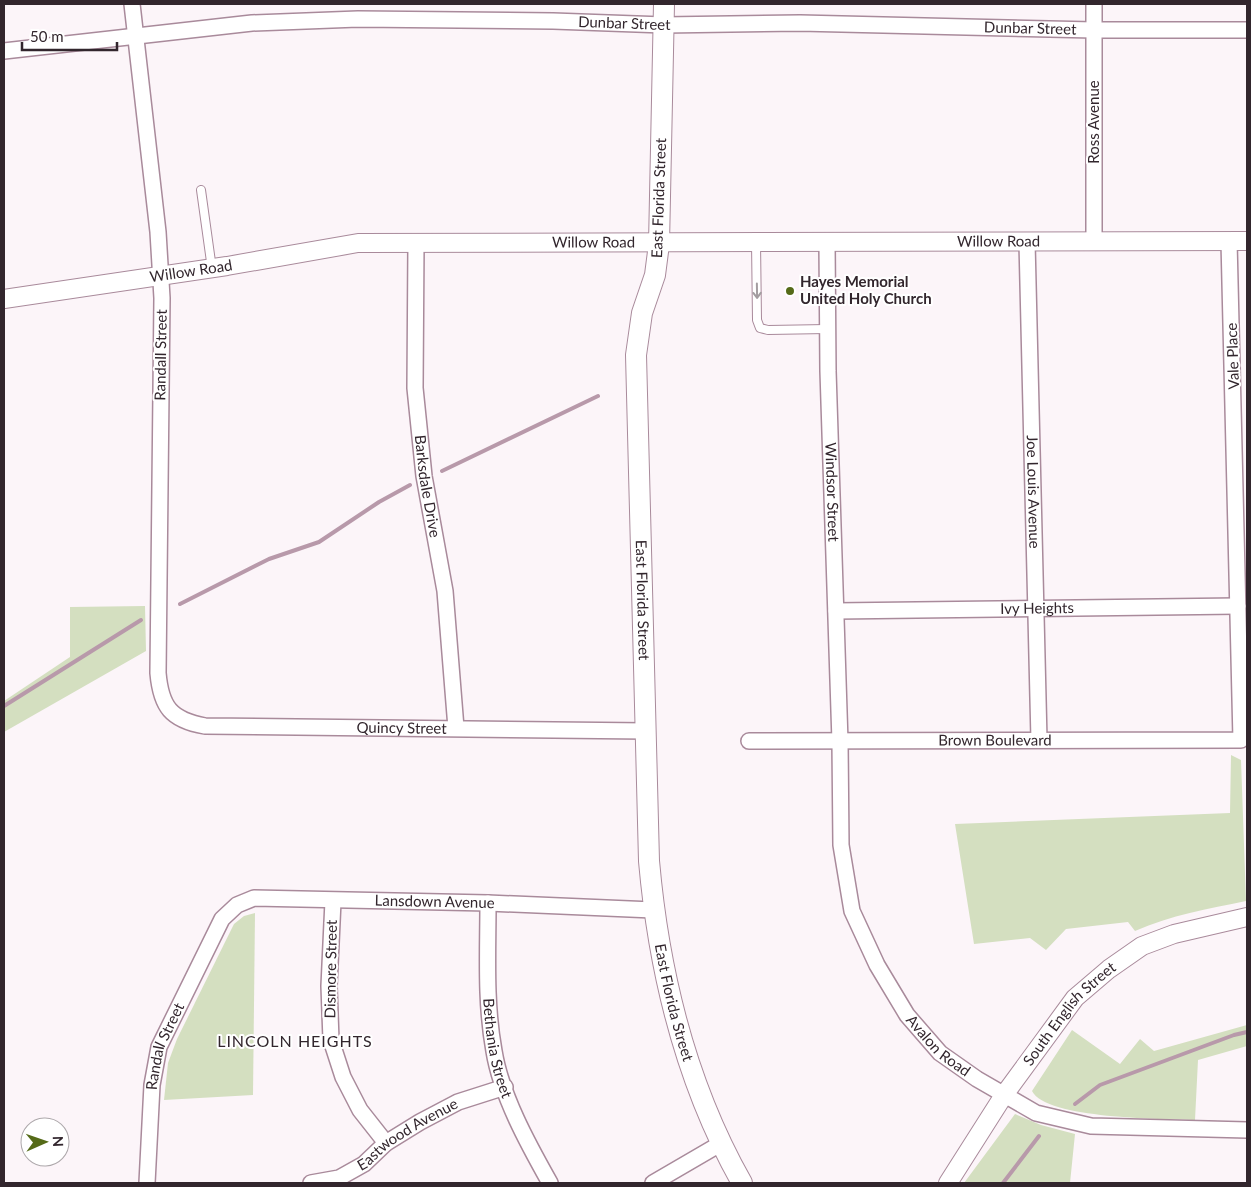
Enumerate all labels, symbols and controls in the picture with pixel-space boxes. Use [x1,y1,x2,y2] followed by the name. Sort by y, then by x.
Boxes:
[578,12,671,33] street label: Dunbar Street
[984,17,1077,38] street label: Dunbar Street
[22,20,118,52] scale bar
[30,27,64,45] text: 50 m
[1084,80,1102,164] street label: Ross Avenue
[647,137,669,258] street label: East Florida Street
[957,231,1040,250] street label: Willow Road
[552,232,635,251] street label: Willow Road
[148,255,233,285] street label: Willow Road
[800,272,932,307] place label: Hayes Memorial United Holy Church
[752,282,762,299] one-way arrow
[784,285,796,297] marker: Hayes Memorial United Holy Church
[150,309,170,401] street label: Randall Street
[1222,322,1242,390] street label: Vale Place
[412,434,445,539] street label: Barksdale Drive
[1024,435,1044,549] street label: Joe Louis Avenue
[822,442,844,542] street label: Windsor Street
[633,540,654,661] street label: East Florida Street
[1000,598,1074,617] street label: Ivy Heights
[356,718,447,737] street label: Quincy Street
[938,730,1052,749] street label: Brown Boulevard
[374,891,495,911] street label: Lansdown Avenue
[320,919,340,1018] street label: Dismore Street
[652,942,698,1064] street label: East Florida Street
[1019,957,1119,1069] street label: South English Street
[480,998,517,1101] street label: Bethania Street
[142,999,188,1090] street label: Randall Street
[903,1011,974,1080] street label: Avalon Road
[217,1031,373,1050] district label: LINCOLN HEIGHTS
[354,1094,461,1174] street label: Eastwood Avenue
[20,1117,70,1167] north arrow
[50,1136,67,1147] text: N

